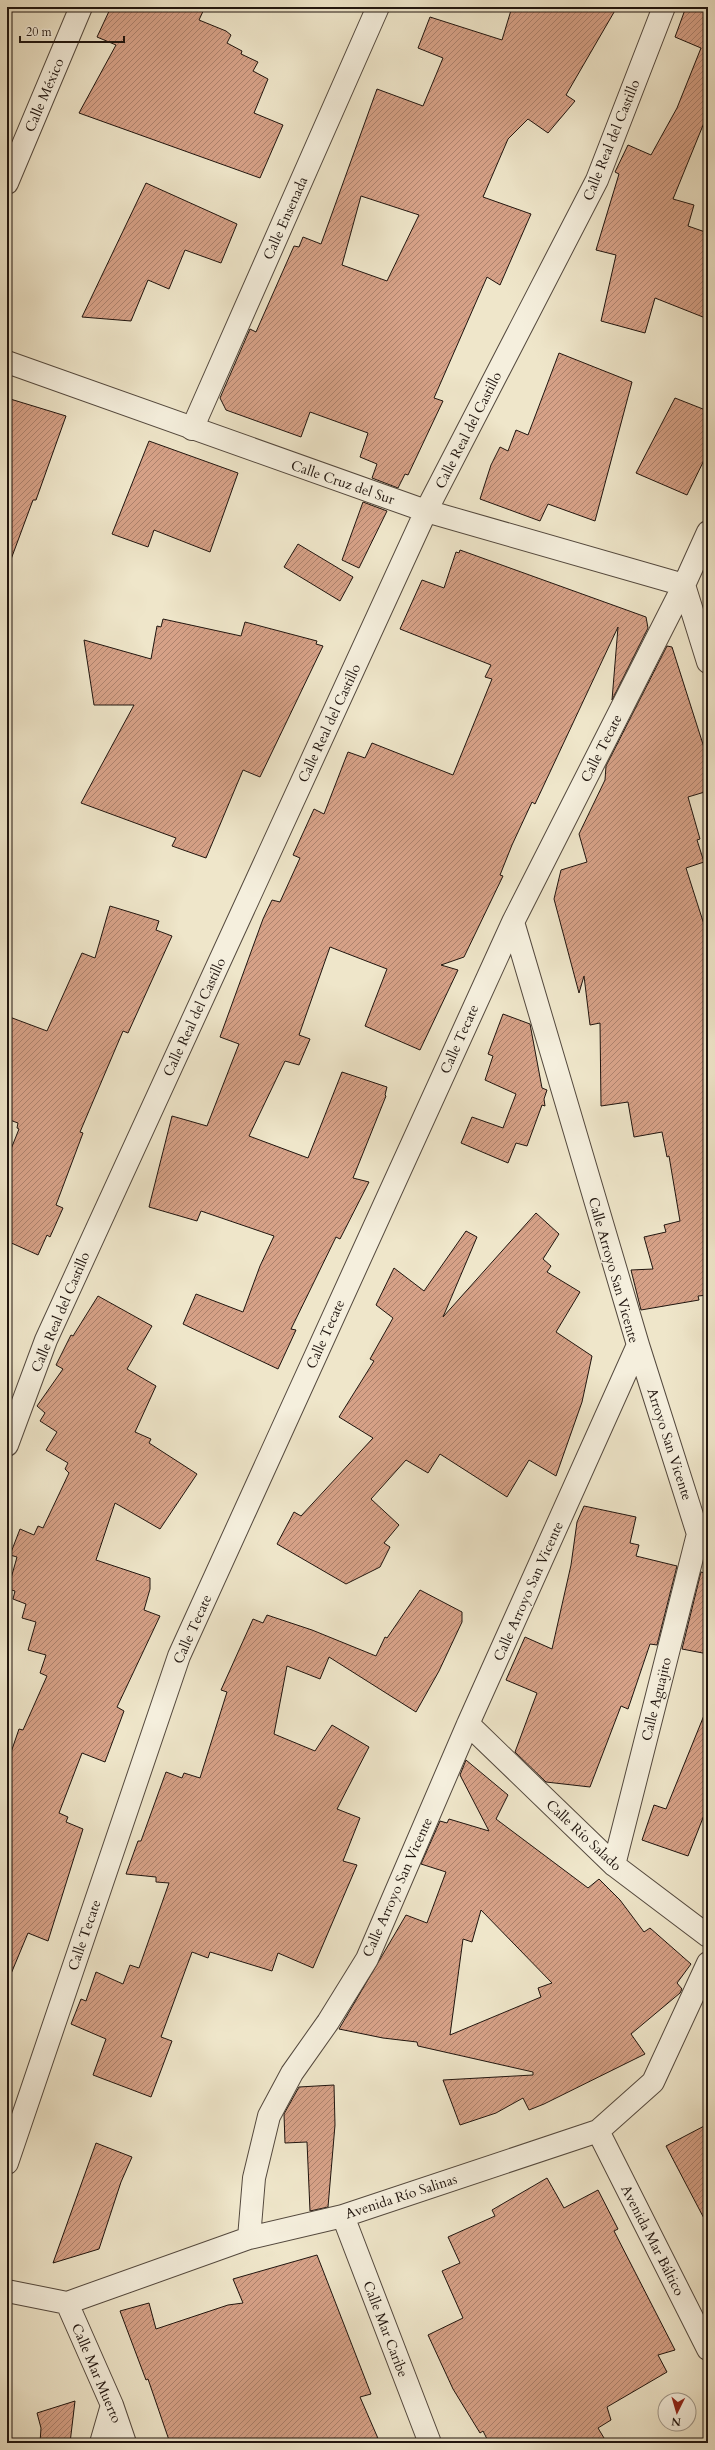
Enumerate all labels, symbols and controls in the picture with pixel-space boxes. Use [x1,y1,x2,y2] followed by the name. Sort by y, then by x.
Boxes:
[20,18,124,44] scale bar
[26,24,53,40] text: 20 m
[20,55,69,135] street label: Calle México
[578,76,645,204] street label: Calle Real del Castillo
[259,174,312,263] street label: Calle Ensenada
[431,368,506,492] street label: Calle Real del Castillo
[288,456,398,509] street label: Calle Cruz del Sur
[294,660,366,786] street label: Calle Real del Castillo
[576,711,627,785] street label: Calle Tecate
[159,954,231,1080] street label: Calle Real del Castillo
[436,1002,483,1077] street label: Calle Tecate
[584,1195,643,1345] street label: Calle Arroyo San Vicente
[27,1249,95,1375] street label: Calle Real del Castillo
[302,1297,349,1372] street label: Calle Tecate
[642,1386,697,1503] street label: Arroyo San Vicente
[489,1518,568,1664] street label: Calle Arroyo San Vicente
[169,1592,216,1667] street label: Calle Tecate
[637,1655,676,1743] street label: Calle Aguajito
[542,1795,626,1876] street label: Calle Río Salado
[358,1814,437,1960] street label: Calle Arroyo San Vicente
[63,1897,105,1973] street label: Calle Tecate
[343,2169,460,2224] street label: Avenida Río Salinas
[616,2182,689,2299] street label: Avenida Mar Báltico
[358,2278,413,2380] street label: Calle Mar Caribe
[67,2321,126,2426] street label: Calle Mar Muerto
[657,2392,697,2432] north arrow
[670,2414,682,2429] text: N

